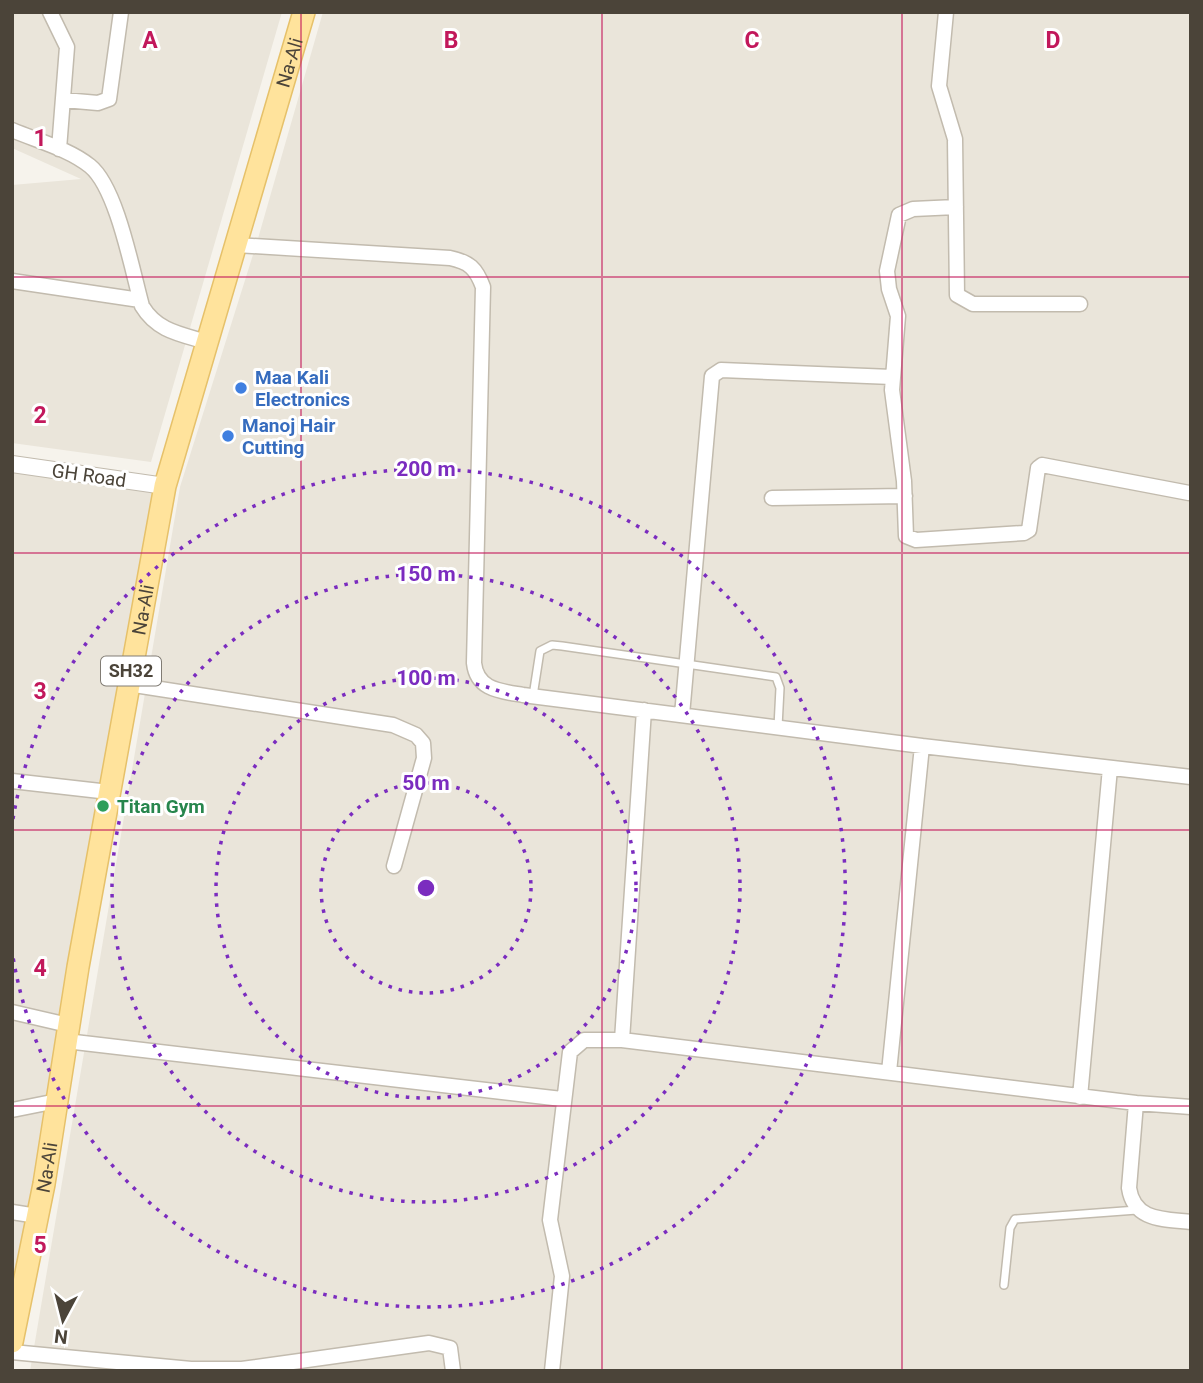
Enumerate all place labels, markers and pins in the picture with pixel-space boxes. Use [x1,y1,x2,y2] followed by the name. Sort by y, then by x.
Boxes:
[255,366,350,411] place label: Maa Kali Electronics
[233,380,249,396] marker: Maa Kali Electronics
[242,414,335,459] place label: Manoj Hair Cutting
[220,428,236,444] marker: Manoj Hair Cutting
[117,795,205,818] place label: Titan Gym
[95,798,111,814] marker: Titan Gym
[414,876,438,900] centre of rings

